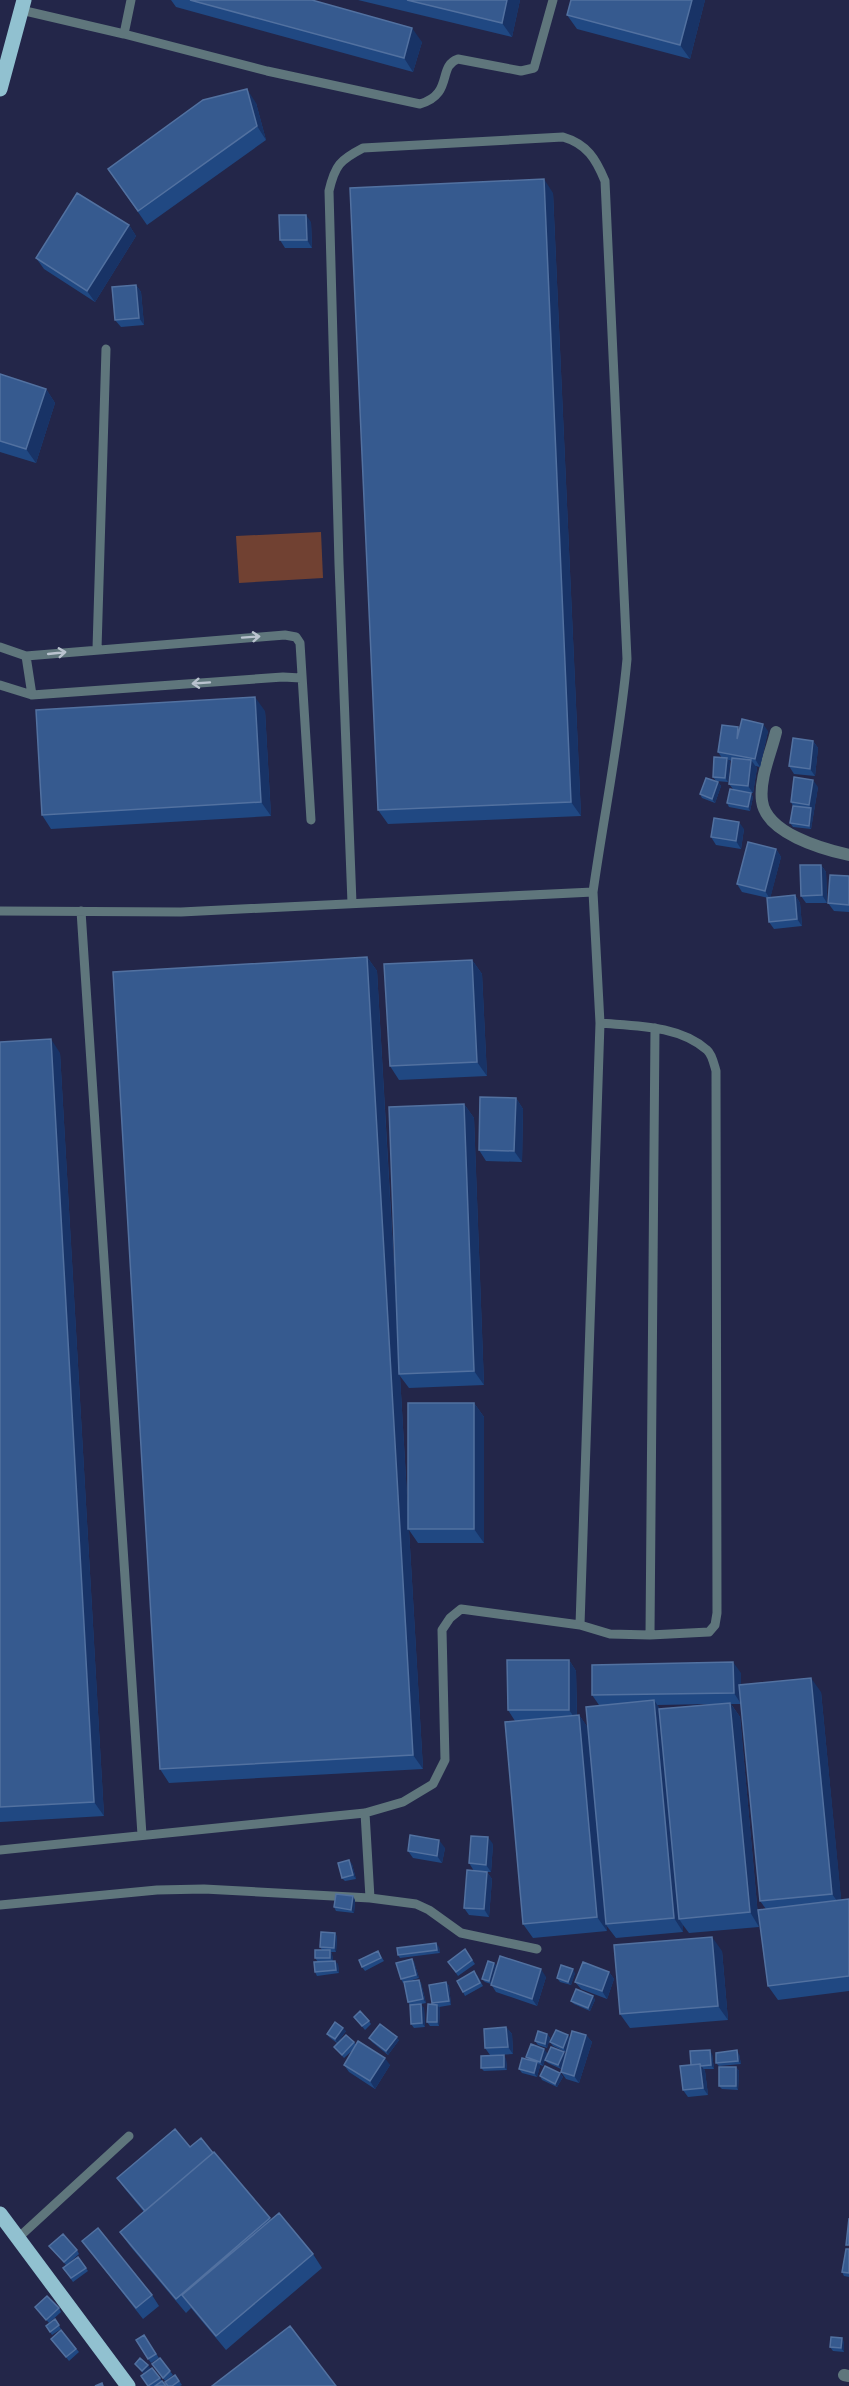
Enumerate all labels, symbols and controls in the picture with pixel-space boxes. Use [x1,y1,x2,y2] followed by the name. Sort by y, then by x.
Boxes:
[241,631,261,642] one-way arrow
[46,647,66,658] one-way arrow
[191,678,211,689] one-way arrow

